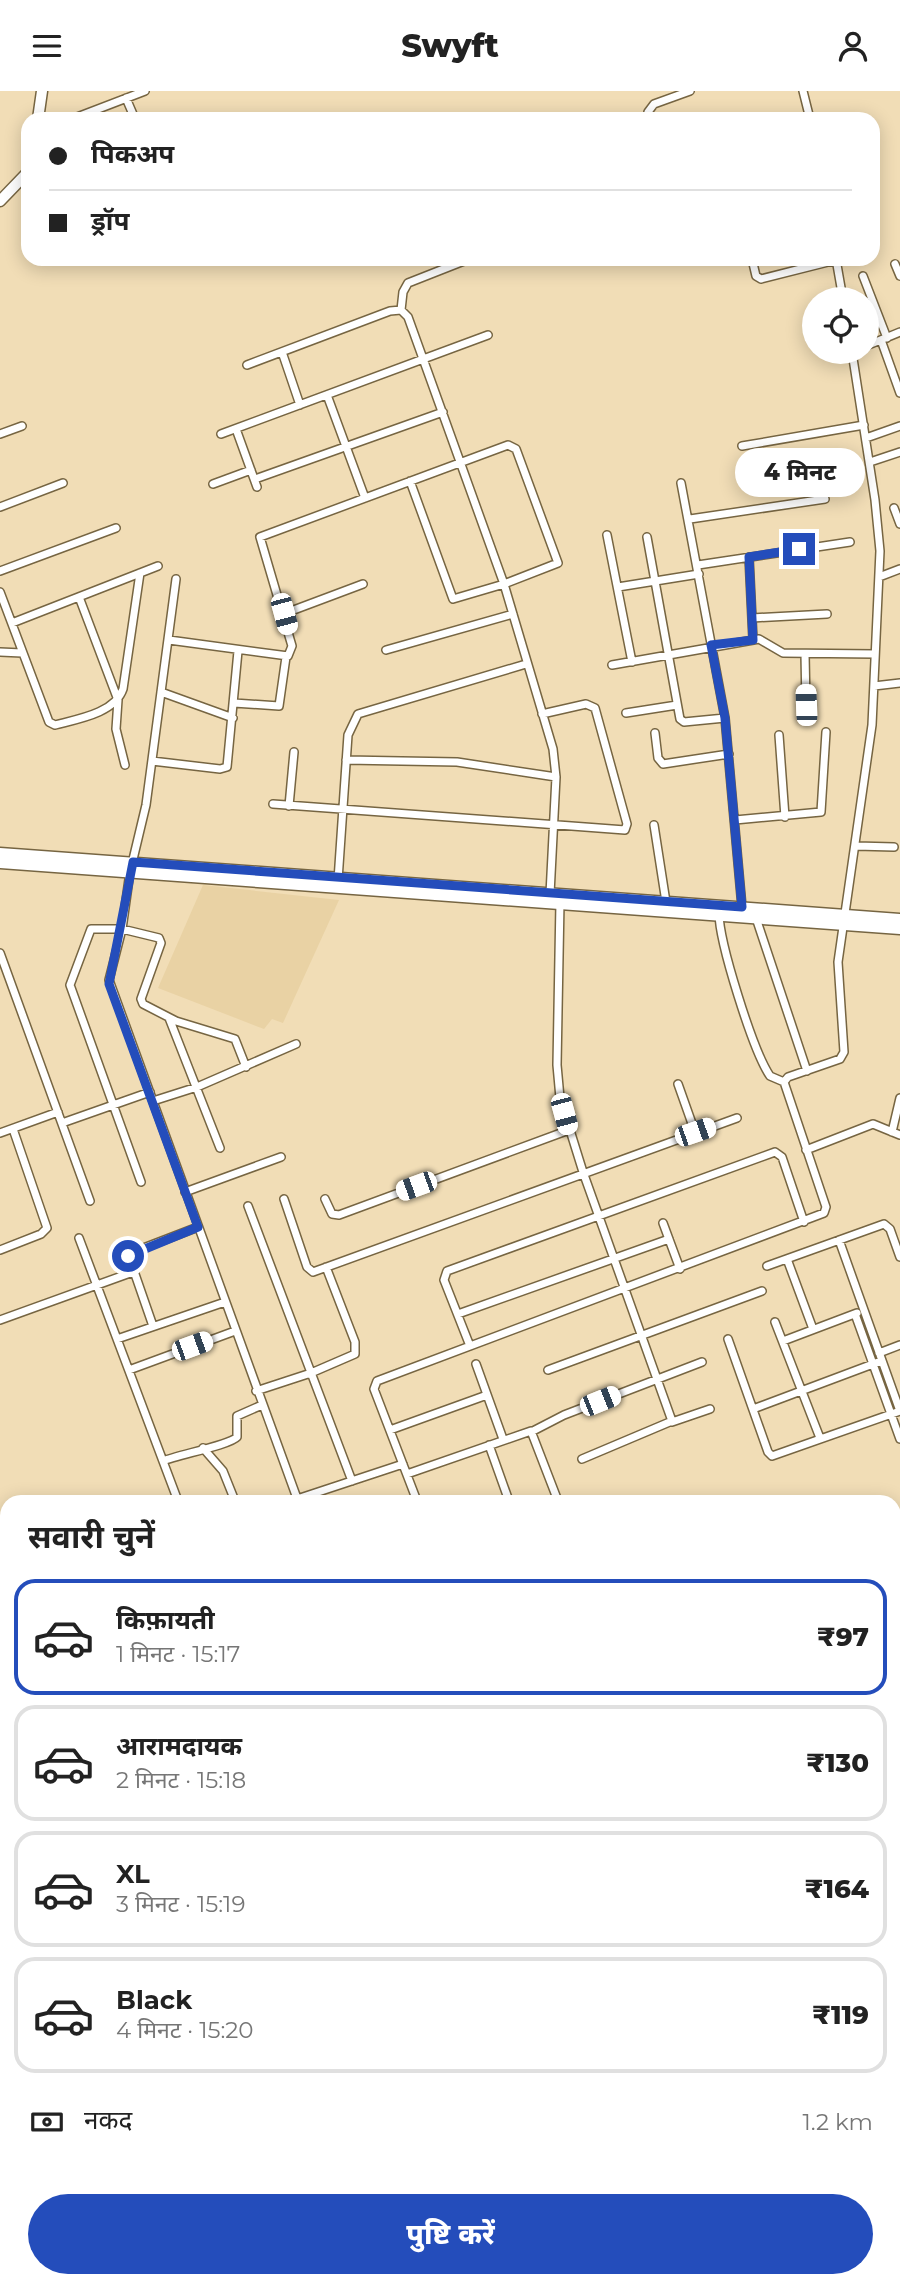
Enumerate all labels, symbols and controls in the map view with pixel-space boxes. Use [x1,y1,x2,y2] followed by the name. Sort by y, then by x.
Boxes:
[401,26,499,65] text: Swyft
[28,27,66,65] icon: menu
[834,27,872,65] icon: person
[91,138,174,170] text: पिकअप
[91,205,129,237] text: ड्रॉप
[802,287,879,364] map controls
[802,287,879,364] button: locate
[734,447,864,497] callout: 4 मिनट
[764,458,836,486] text: 4 मिनट
[783,533,815,565] route end
[269,591,300,637] car
[795,684,818,726] car
[549,1091,580,1137] car
[672,1115,719,1149] car
[393,1169,440,1203] car
[112,1240,144,1272] route start
[169,1329,216,1363] car
[577,1383,624,1419] car
[28,1517,155,1556] text: सवारी चुनें
[116,1604,215,1636] text: किफ़ायती
[32,1606,95,1669] icon: car
[817,1621,869,1653] text: ₹97
[116,1640,240,1668] text: 1 मिनट · 15:17
[116,1730,242,1762] text: आरामदायक
[32,1732,95,1795] icon: car
[806,1747,869,1779] text: ₹130
[116,1766,246,1794] text: 2 मिनट · 15:18
[32,1858,95,1921] icon: car
[116,1858,150,1890] text: XL
[804,1873,869,1905] text: ₹164
[116,1890,245,1918] text: 3 मिनट · 15:19
[32,1984,95,2047] icon: car
[116,1984,192,2016] text: Black
[812,1999,869,2031] text: ₹119
[116,2016,254,2044] text: 4 मिनट · 15:20
[28,2103,66,2141] icon: cash
[84,2104,132,2136] text: नकद
[803,2108,873,2136] text: 1.2 km
[28,2194,873,2274] button: पुष्टि करें

